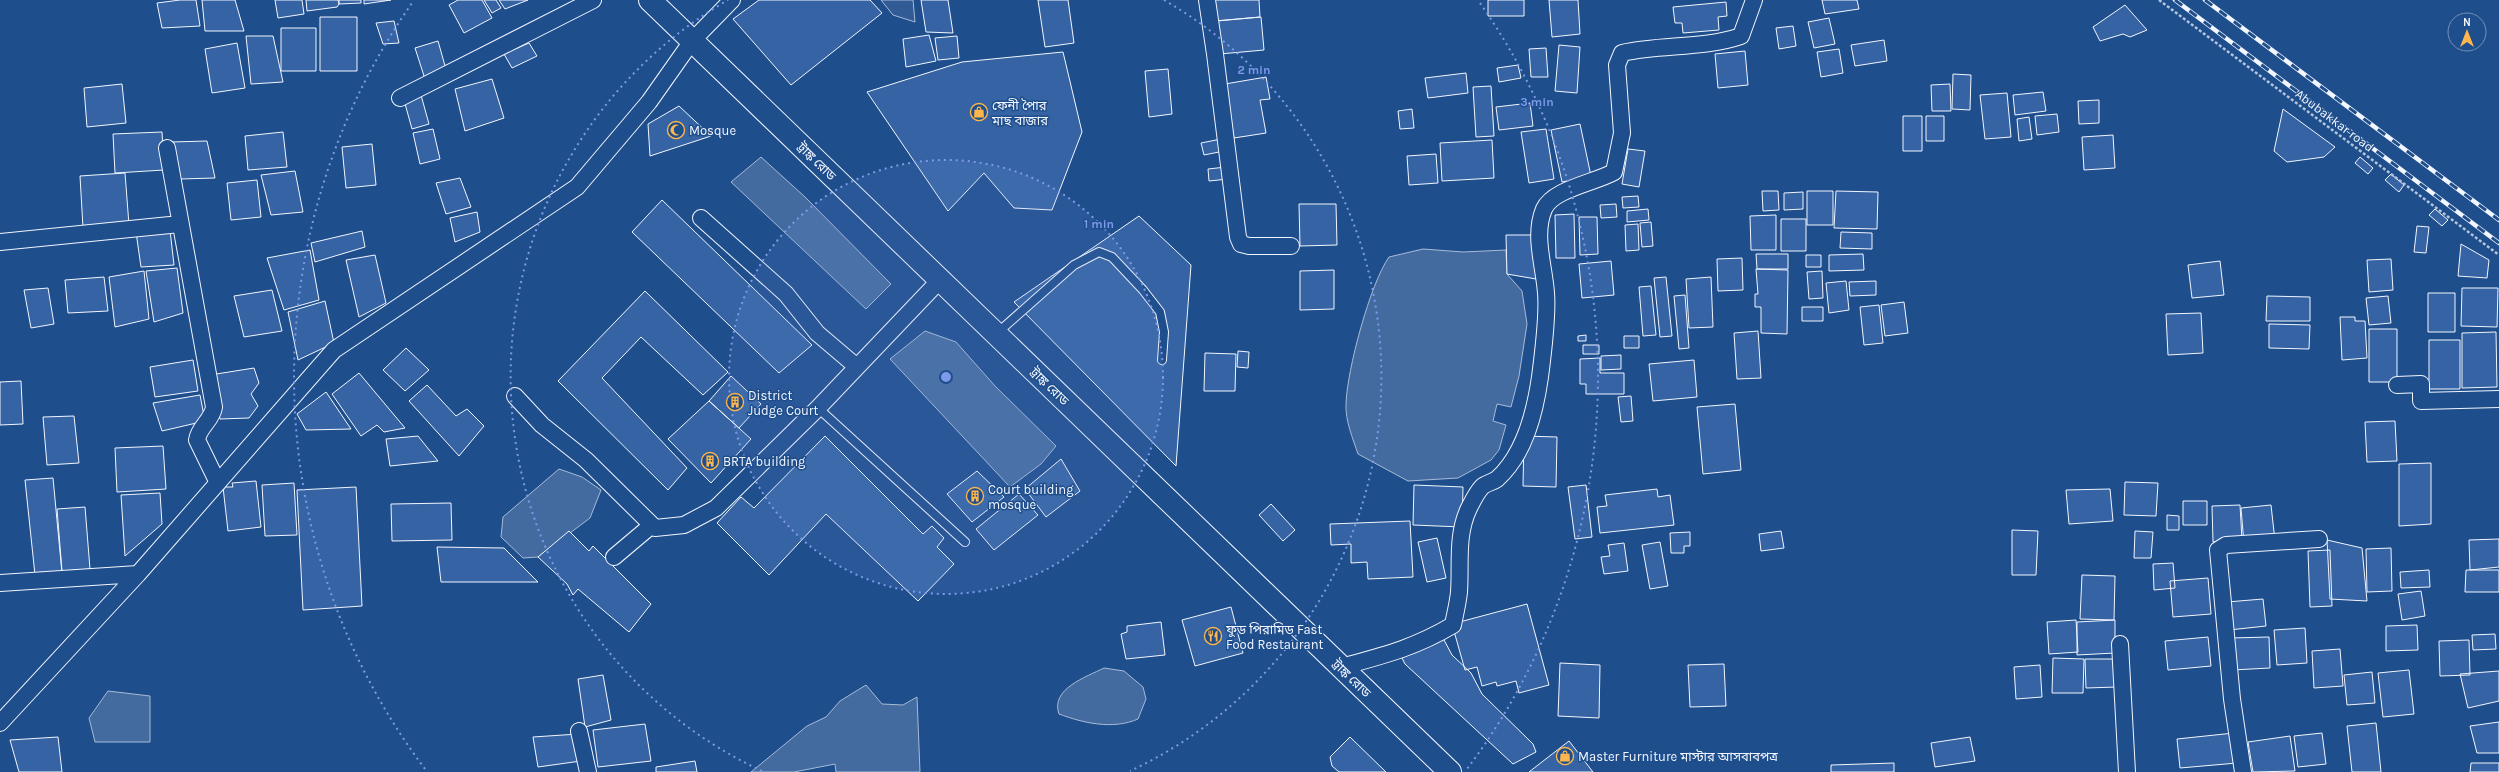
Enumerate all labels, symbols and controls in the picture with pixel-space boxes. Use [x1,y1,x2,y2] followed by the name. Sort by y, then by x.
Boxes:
[2447,12,2487,52] north arrow
[2463,16,2471,29] text: N
[1237,63,1271,77] text: 2 min
[2293,86,2377,155] street label: Abubakkar road
[1520,95,1554,109] text: 3 min
[991,98,1048,128] place label: ফেনী পৈার মাছ বাজার
[969,102,989,122] shop icon: ফেনী পৈার মাছ বাজার
[666,120,686,140] mosque icon: Mosque
[689,123,736,139] place label: Mosque
[794,139,840,184] street label: ট্রাঙ্ক রোড
[1084,217,1114,231] text: 1 min
[1027,364,1073,409] street label: ট্রাঙ্ক রোড
[939,370,953,384] centre of rings
[748,388,819,418] place label: District Judge Court
[725,392,745,412] building icon: District Judge Court
[700,451,720,471] building icon: BRTA building
[723,454,806,469] place label: BRTA building
[988,482,1074,513] place label: Court building mosque
[965,486,985,506] building icon: Court building mosque
[1225,622,1324,652] place label: ফুড পিরামিড Fast Food Restaurant
[1203,626,1223,646] restaurant icon: ফুড পিরামিড Fast Food Restaurant
[1329,656,1375,701] street label: ট্রাঙ্ক রোড
[1555,746,1575,766] shop icon: Master Furniture মাস্টার আসবাবপত্র
[1578,749,1778,764] place label: Master Furniture মাস্টার আসবাবপত্র

